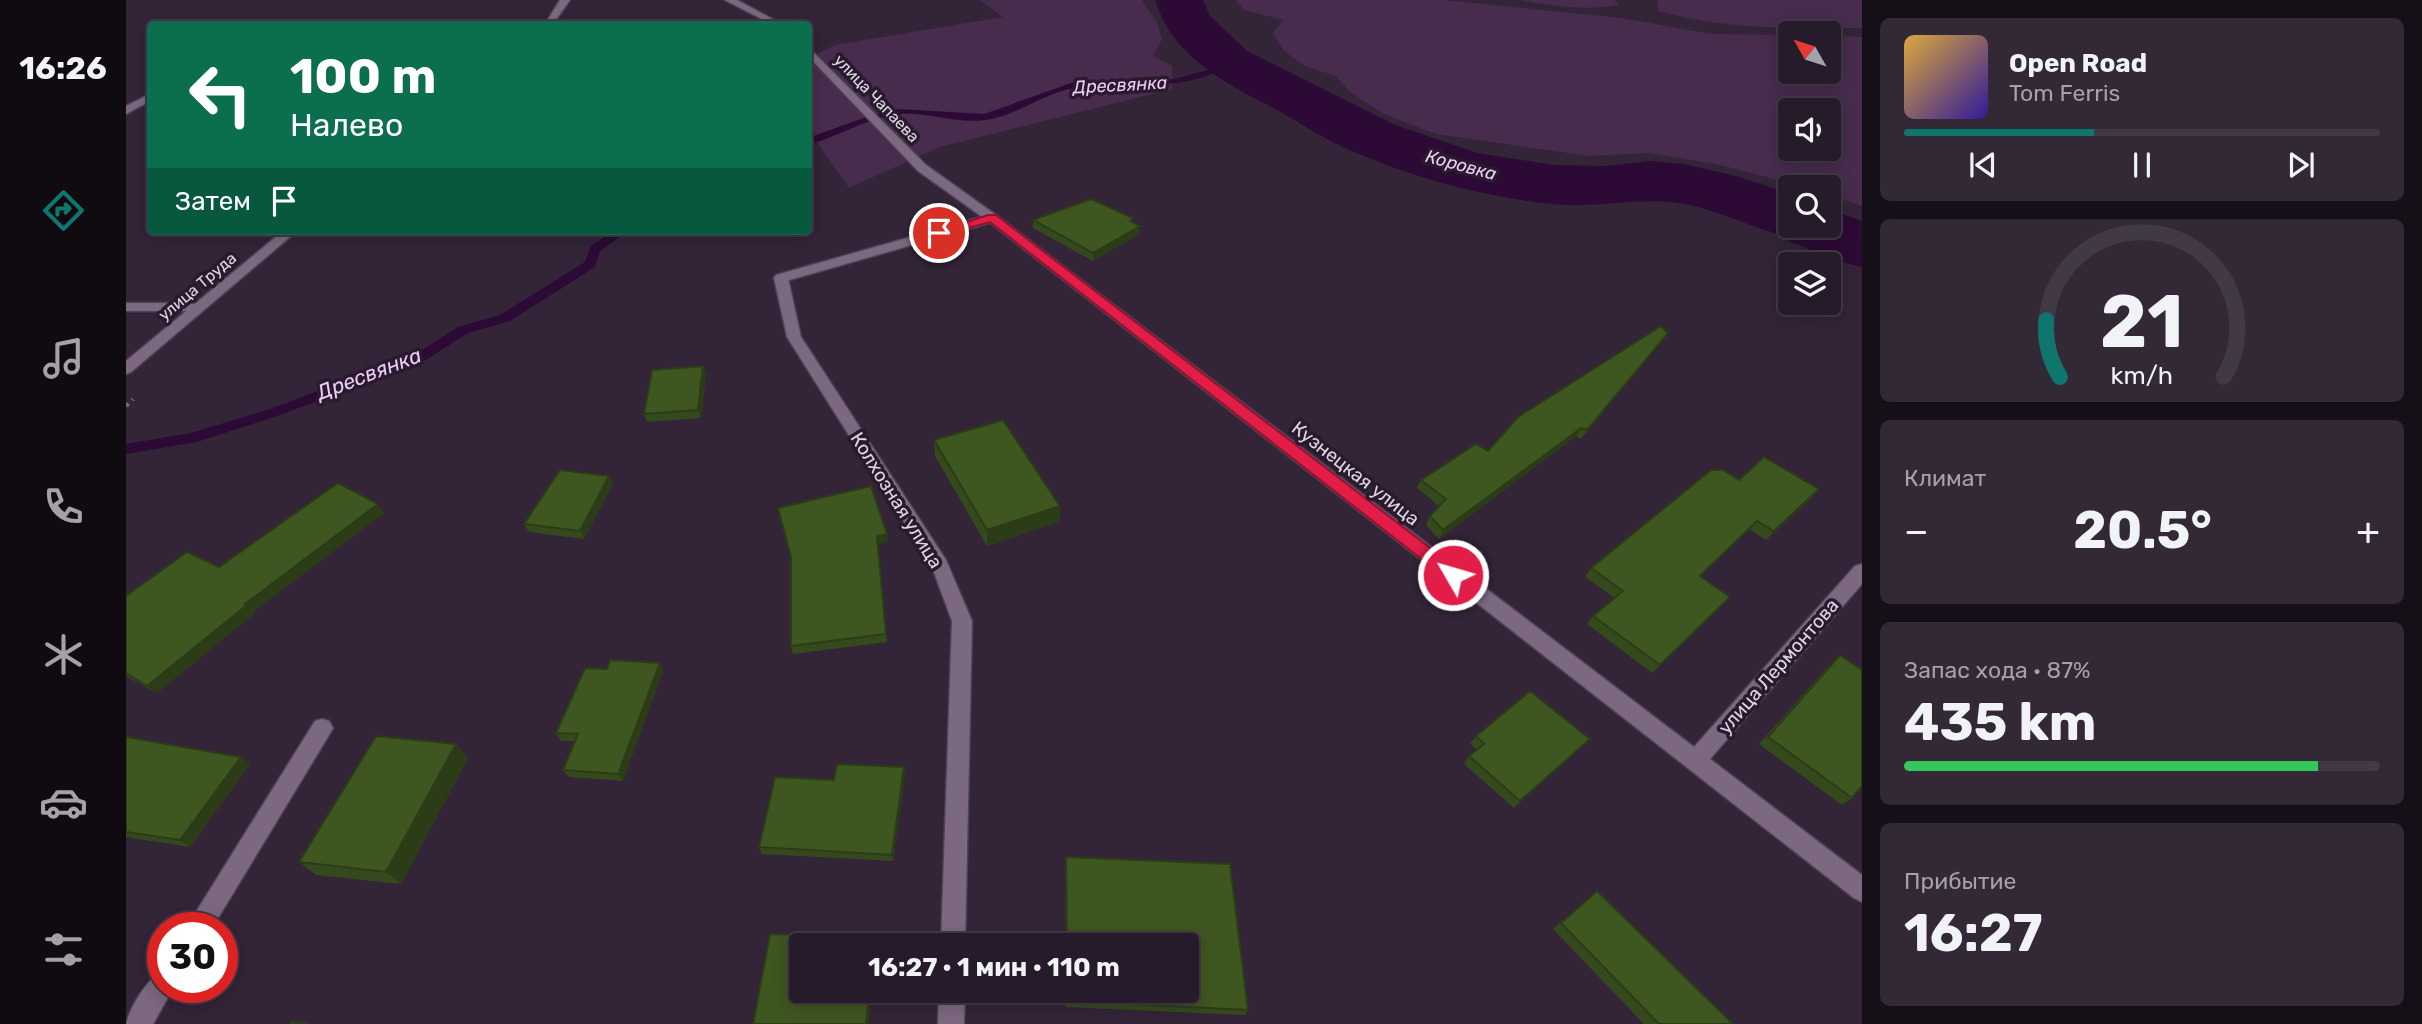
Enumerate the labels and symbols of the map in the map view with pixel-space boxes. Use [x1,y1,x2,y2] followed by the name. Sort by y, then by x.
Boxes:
[1778,21,1841,84] north arrow
[830,51,923,146] street label: улица Чапаева
[1070,72,1168,99] water label: Дресвянка
[1423,145,1499,185] water label: Коровка
[909,203,969,263] pin
[155,248,240,324] street label: улица Труда
[311,342,425,406] water label: Дресвянка
[1287,416,1424,530] street label: Кузнецкая улица
[846,428,948,572] street label: Колхозная улица
[1416,538,1490,612] position arrow
[1713,594,1843,739] street label: улица Лермонтова
[147,912,238,1003] speed limit sign: 30

